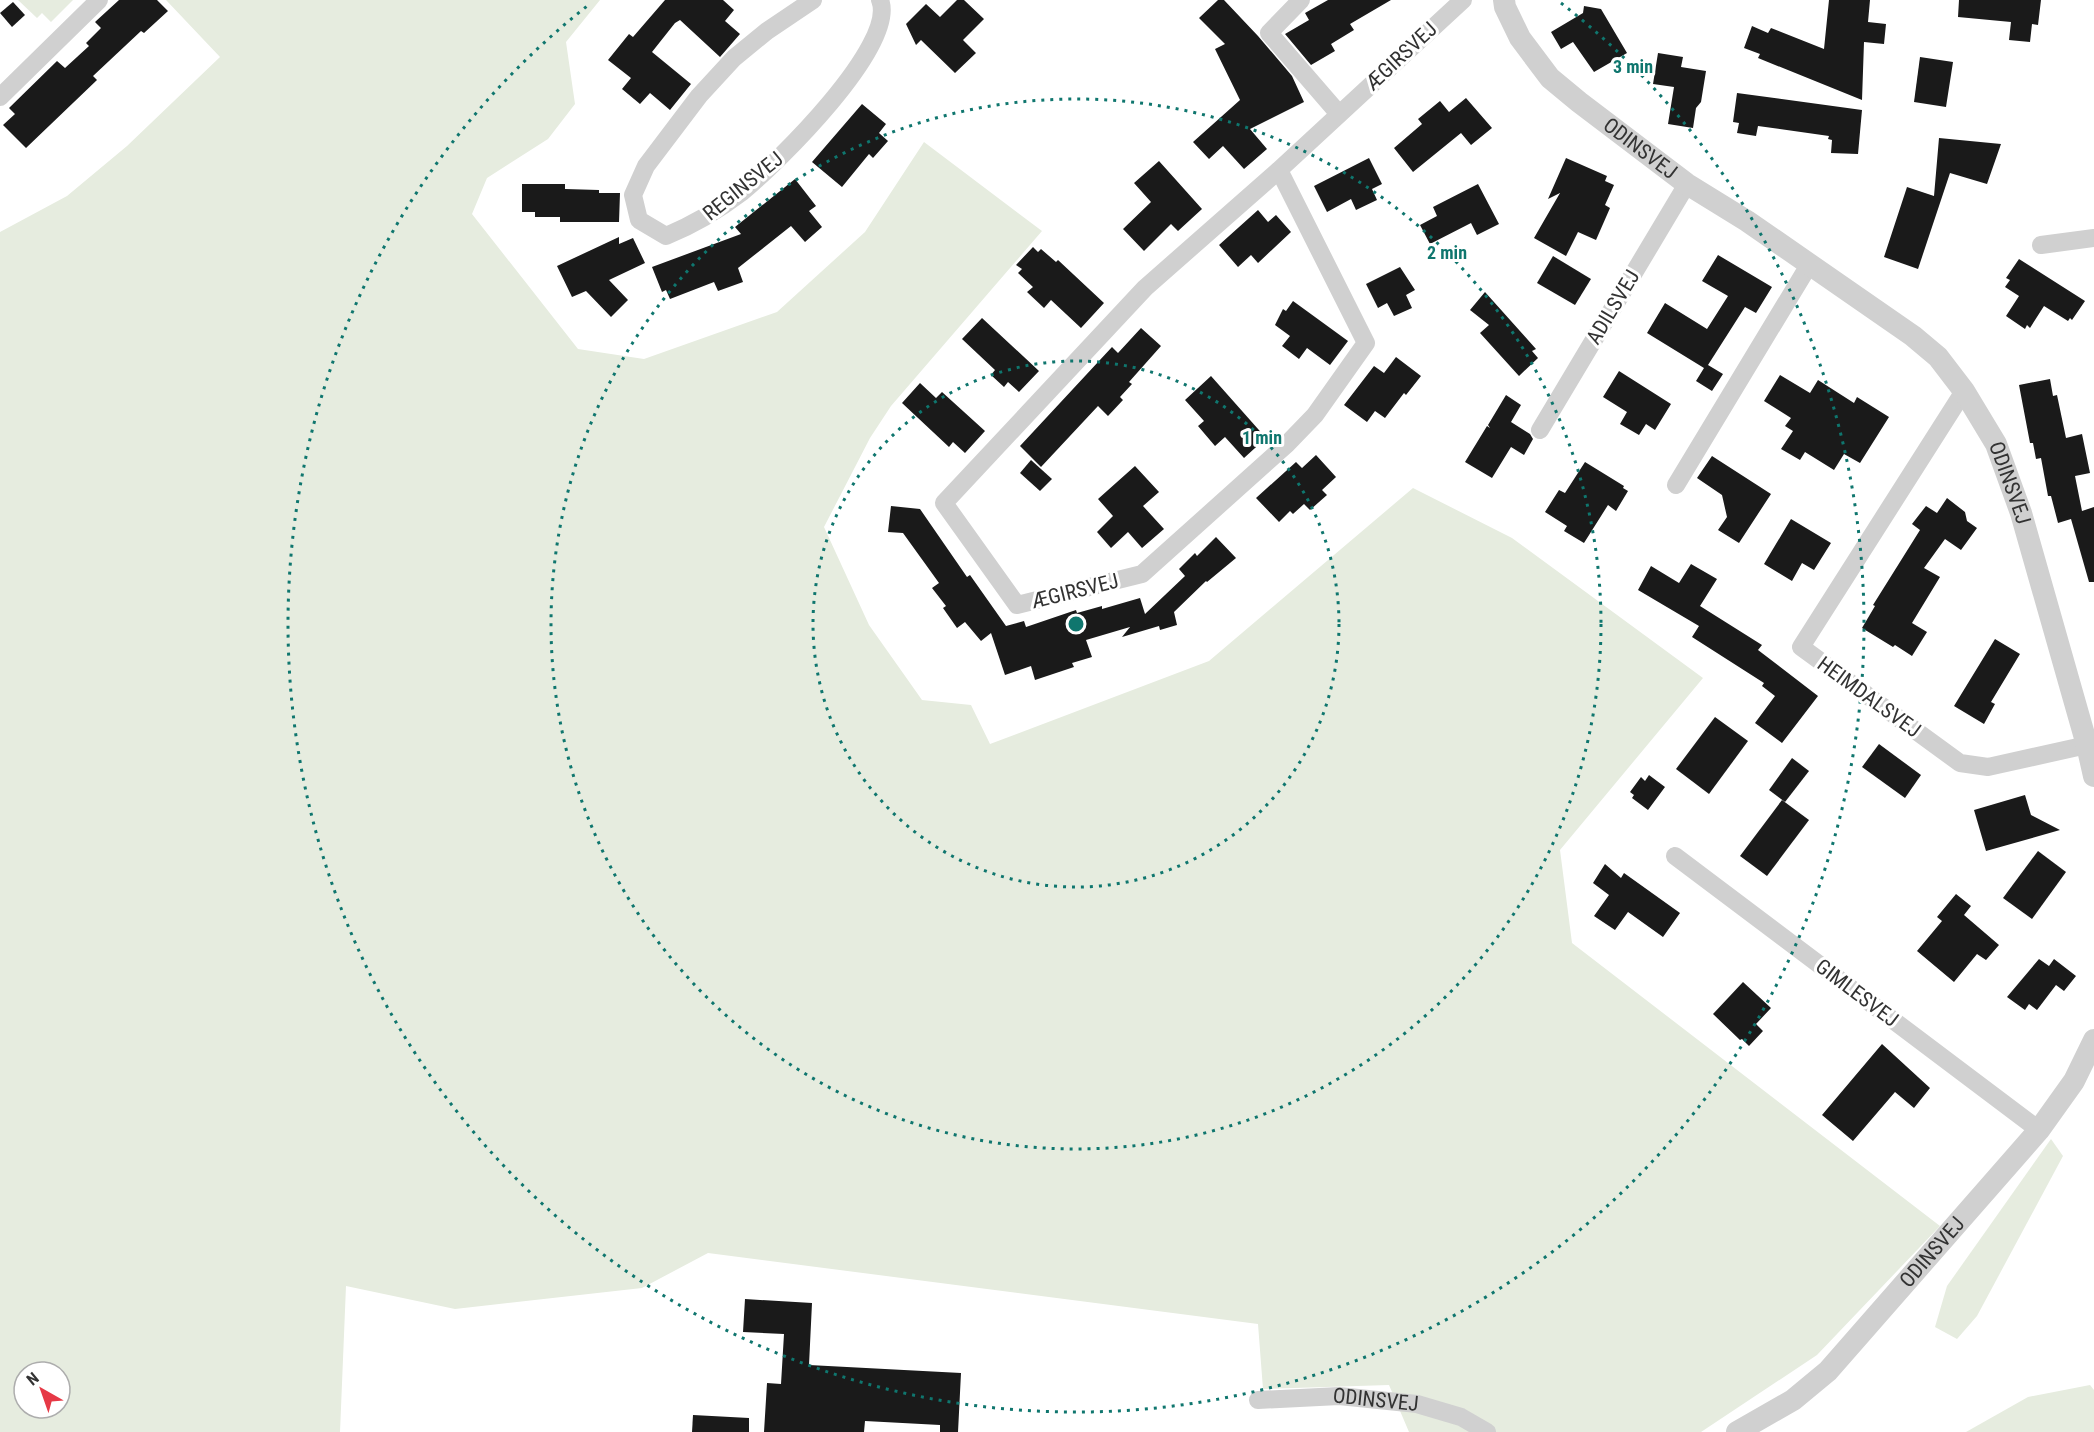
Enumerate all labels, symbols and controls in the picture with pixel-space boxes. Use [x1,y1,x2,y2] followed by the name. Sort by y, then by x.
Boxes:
[1359,17,1442,96] street label: ÆGIRSVEJ
[1613,56,1653,77] text: 3 min
[1599,113,1682,184] street label: ODINSVEJ
[698,147,788,225] street label: REGINSVEJ
[1427,242,1467,263] text: 2 min
[1581,265,1645,349] street label: ADILSVEJ
[1242,427,1282,448] text: 1 min
[1984,438,2036,527] street label: ODINSVEJ
[1028,569,1121,614] street label: ÆGIRSVEJ
[1066,614,1086,634] centre of rings
[1813,652,1925,742] street label: HEIMDALSVEJ
[1811,954,1903,1032] street label: GIMLESVEJ
[1895,1212,1970,1292] street label: ODINSVEJ
[12,1360,72,1420] north arrow
[23,1368,43,1389] text: N
[1332,1383,1420,1416] street label: ODINSVEJ

